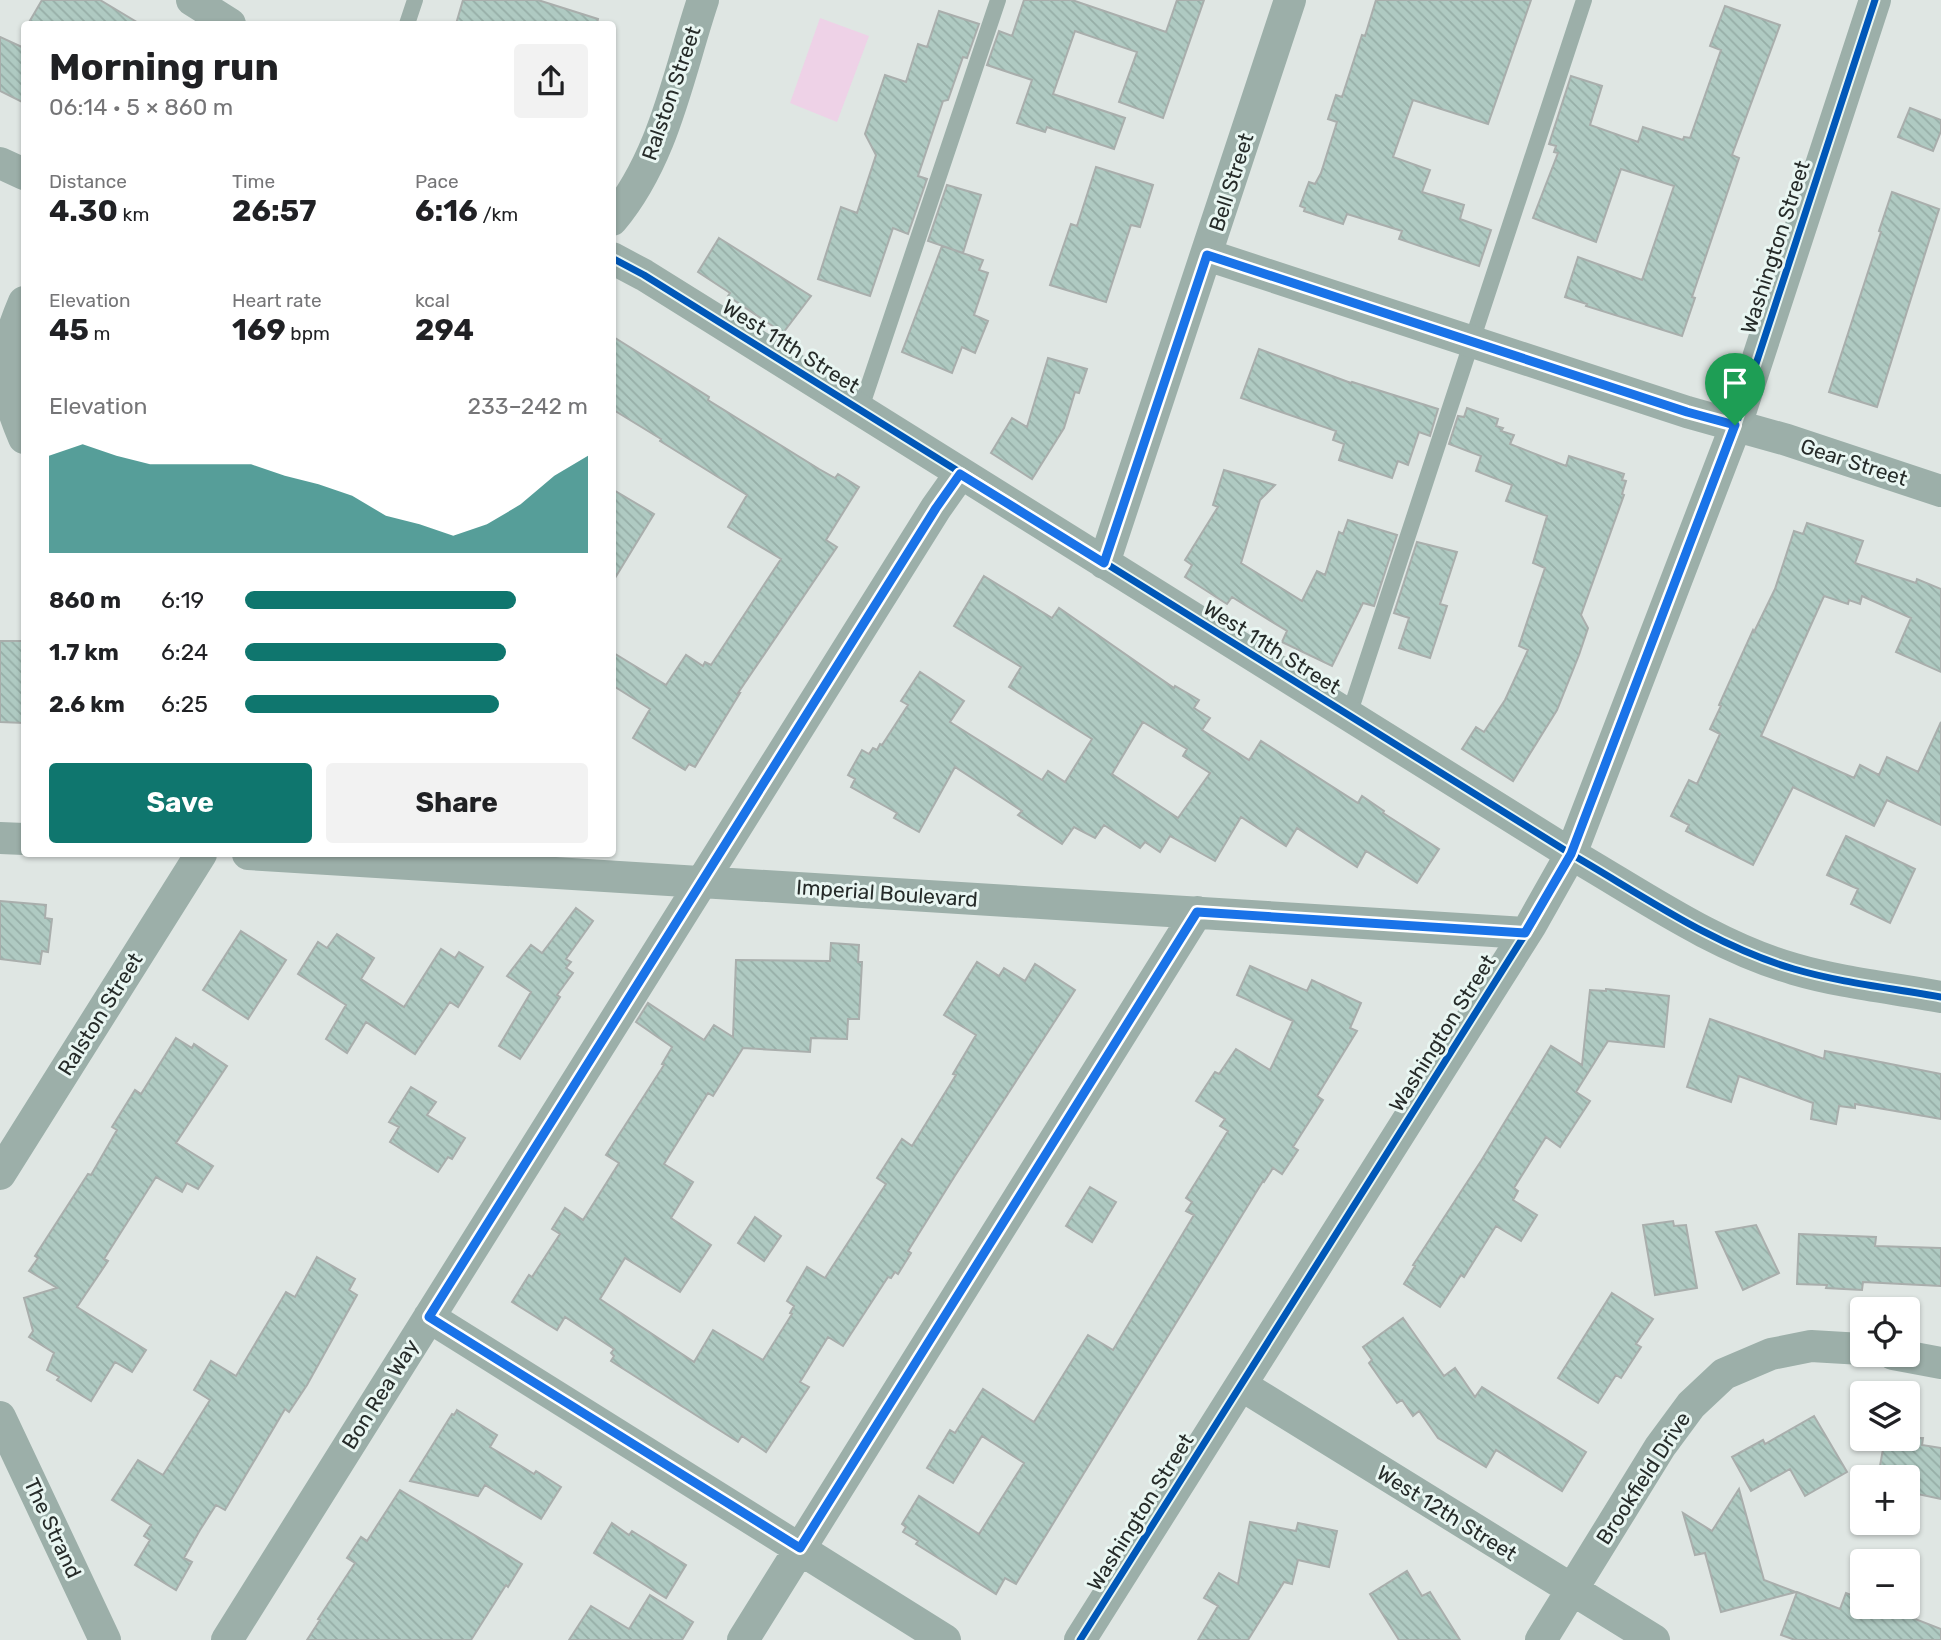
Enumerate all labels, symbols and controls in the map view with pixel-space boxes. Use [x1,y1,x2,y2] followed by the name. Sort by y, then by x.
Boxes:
[636,23,706,163] street label: Ralston Street
[49,44,279,90] text: Morning run
[514,44,588,118] button: share
[49,93,233,121] text: 06:14 · 5 × 860 m
[1203,130,1259,234] street label: Bell Street
[1735,157,1815,337] street label: Washington Street
[49,170,127,193] text: Distance
[232,170,275,193] text: Time
[415,170,459,193] text: Pace
[49,193,118,229] text: 4.30
[232,193,316,229] text: 26:57
[415,193,478,229] text: 6:16
[118,203,149,226] text: km
[478,203,518,226] text: /km
[49,289,130,312] text: Elevation
[232,289,322,312] text: Heart rate
[415,289,450,312] text: kcal
[718,294,864,398] street label: West 11th Street
[49,312,89,348] text: 45
[232,312,286,348] text: 169
[415,312,474,348] text: 294
[89,322,110,345] text: m
[286,322,330,345] text: bpm
[1705,353,1765,425] pin
[1716,364,1754,402] icon: arrive
[49,392,148,420] text: Elevation
[467,392,588,420] text: 233–242 m
[1797,433,1911,491] street label: Gear Street
[49,586,121,614] text: 860 m
[161,586,204,614] text: 6:19
[1199,595,1345,699] street label: West 11th Street
[49,638,119,666] text: 1.7 km
[161,638,208,666] text: 6:24
[49,690,125,718] text: 2.6 km
[161,690,208,718] text: 6:25
[49,763,312,843] button: Save
[326,763,588,843] button: Share
[795,874,979,912] street label: Imperial Boulevard
[52,948,148,1080] street label: Ralston Street
[1384,950,1500,1116] street label: Washington Street
[1850,1297,1920,1619] map controls
[1850,1297,1920,1367] button: locate
[336,1334,424,1454] street label: Bon Rea Way
[1850,1381,1920,1451] button: layers
[1591,1407,1695,1549] street label: Brookfield Drive
[1082,1429,1198,1595] street label: Washington Street
[1372,1460,1522,1566] street label: West 12th Street
[1850,1465,1920,1535] button: +
[19,1474,87,1582] street label: The Strand
[1850,1549,1920,1619] button: −

